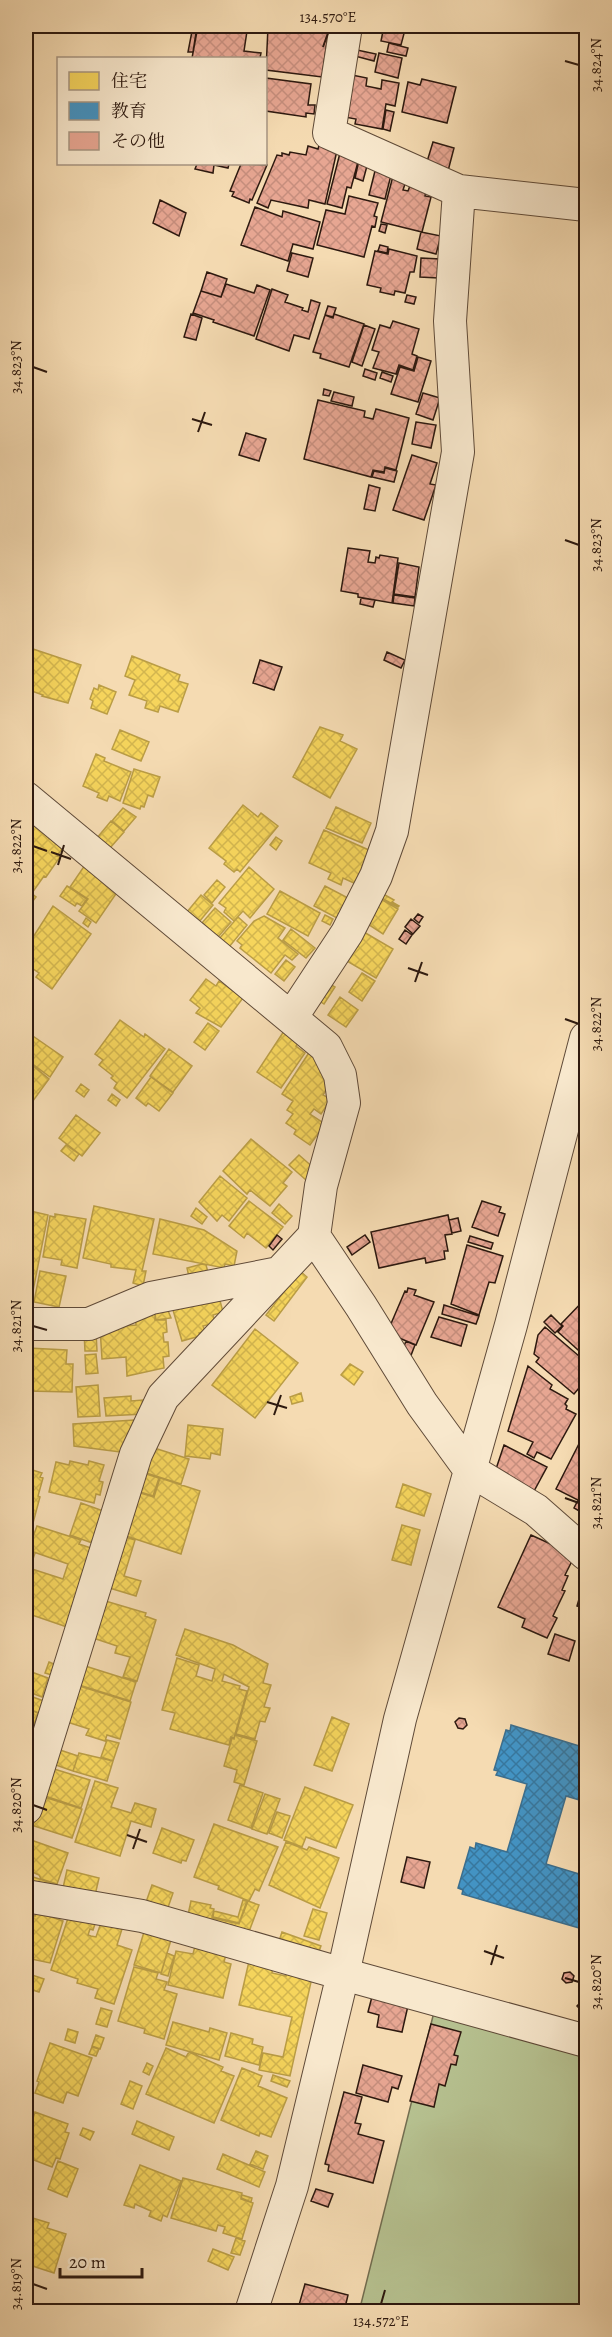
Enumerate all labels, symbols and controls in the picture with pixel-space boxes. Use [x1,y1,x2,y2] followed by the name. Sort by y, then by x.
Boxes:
[300,7,356,27] text: 134.570°E
[586,38,606,92] text: 34.824°N
[57,57,267,165] legend
[111,69,147,93] text: 住宅
[111,99,147,123] text: 教育
[111,129,165,153] text: その他
[6,340,26,394] text: 34.823°N
[586,518,606,572] text: 34.823°N
[6,819,26,873] text: 34.822°N
[586,997,606,1051] text: 34.822°N
[6,1300,26,1352] text: 34.821°N
[586,1477,606,1529] text: 34.821°N
[6,1777,26,1833] text: 34.820°N
[586,1954,606,2010] text: 34.820°N
[60,2241,142,2279] scale bar
[69,2250,106,2274] text: 20 m
[6,2258,26,2310] text: 34.819°N
[353,2311,409,2331] text: 134.572°E

